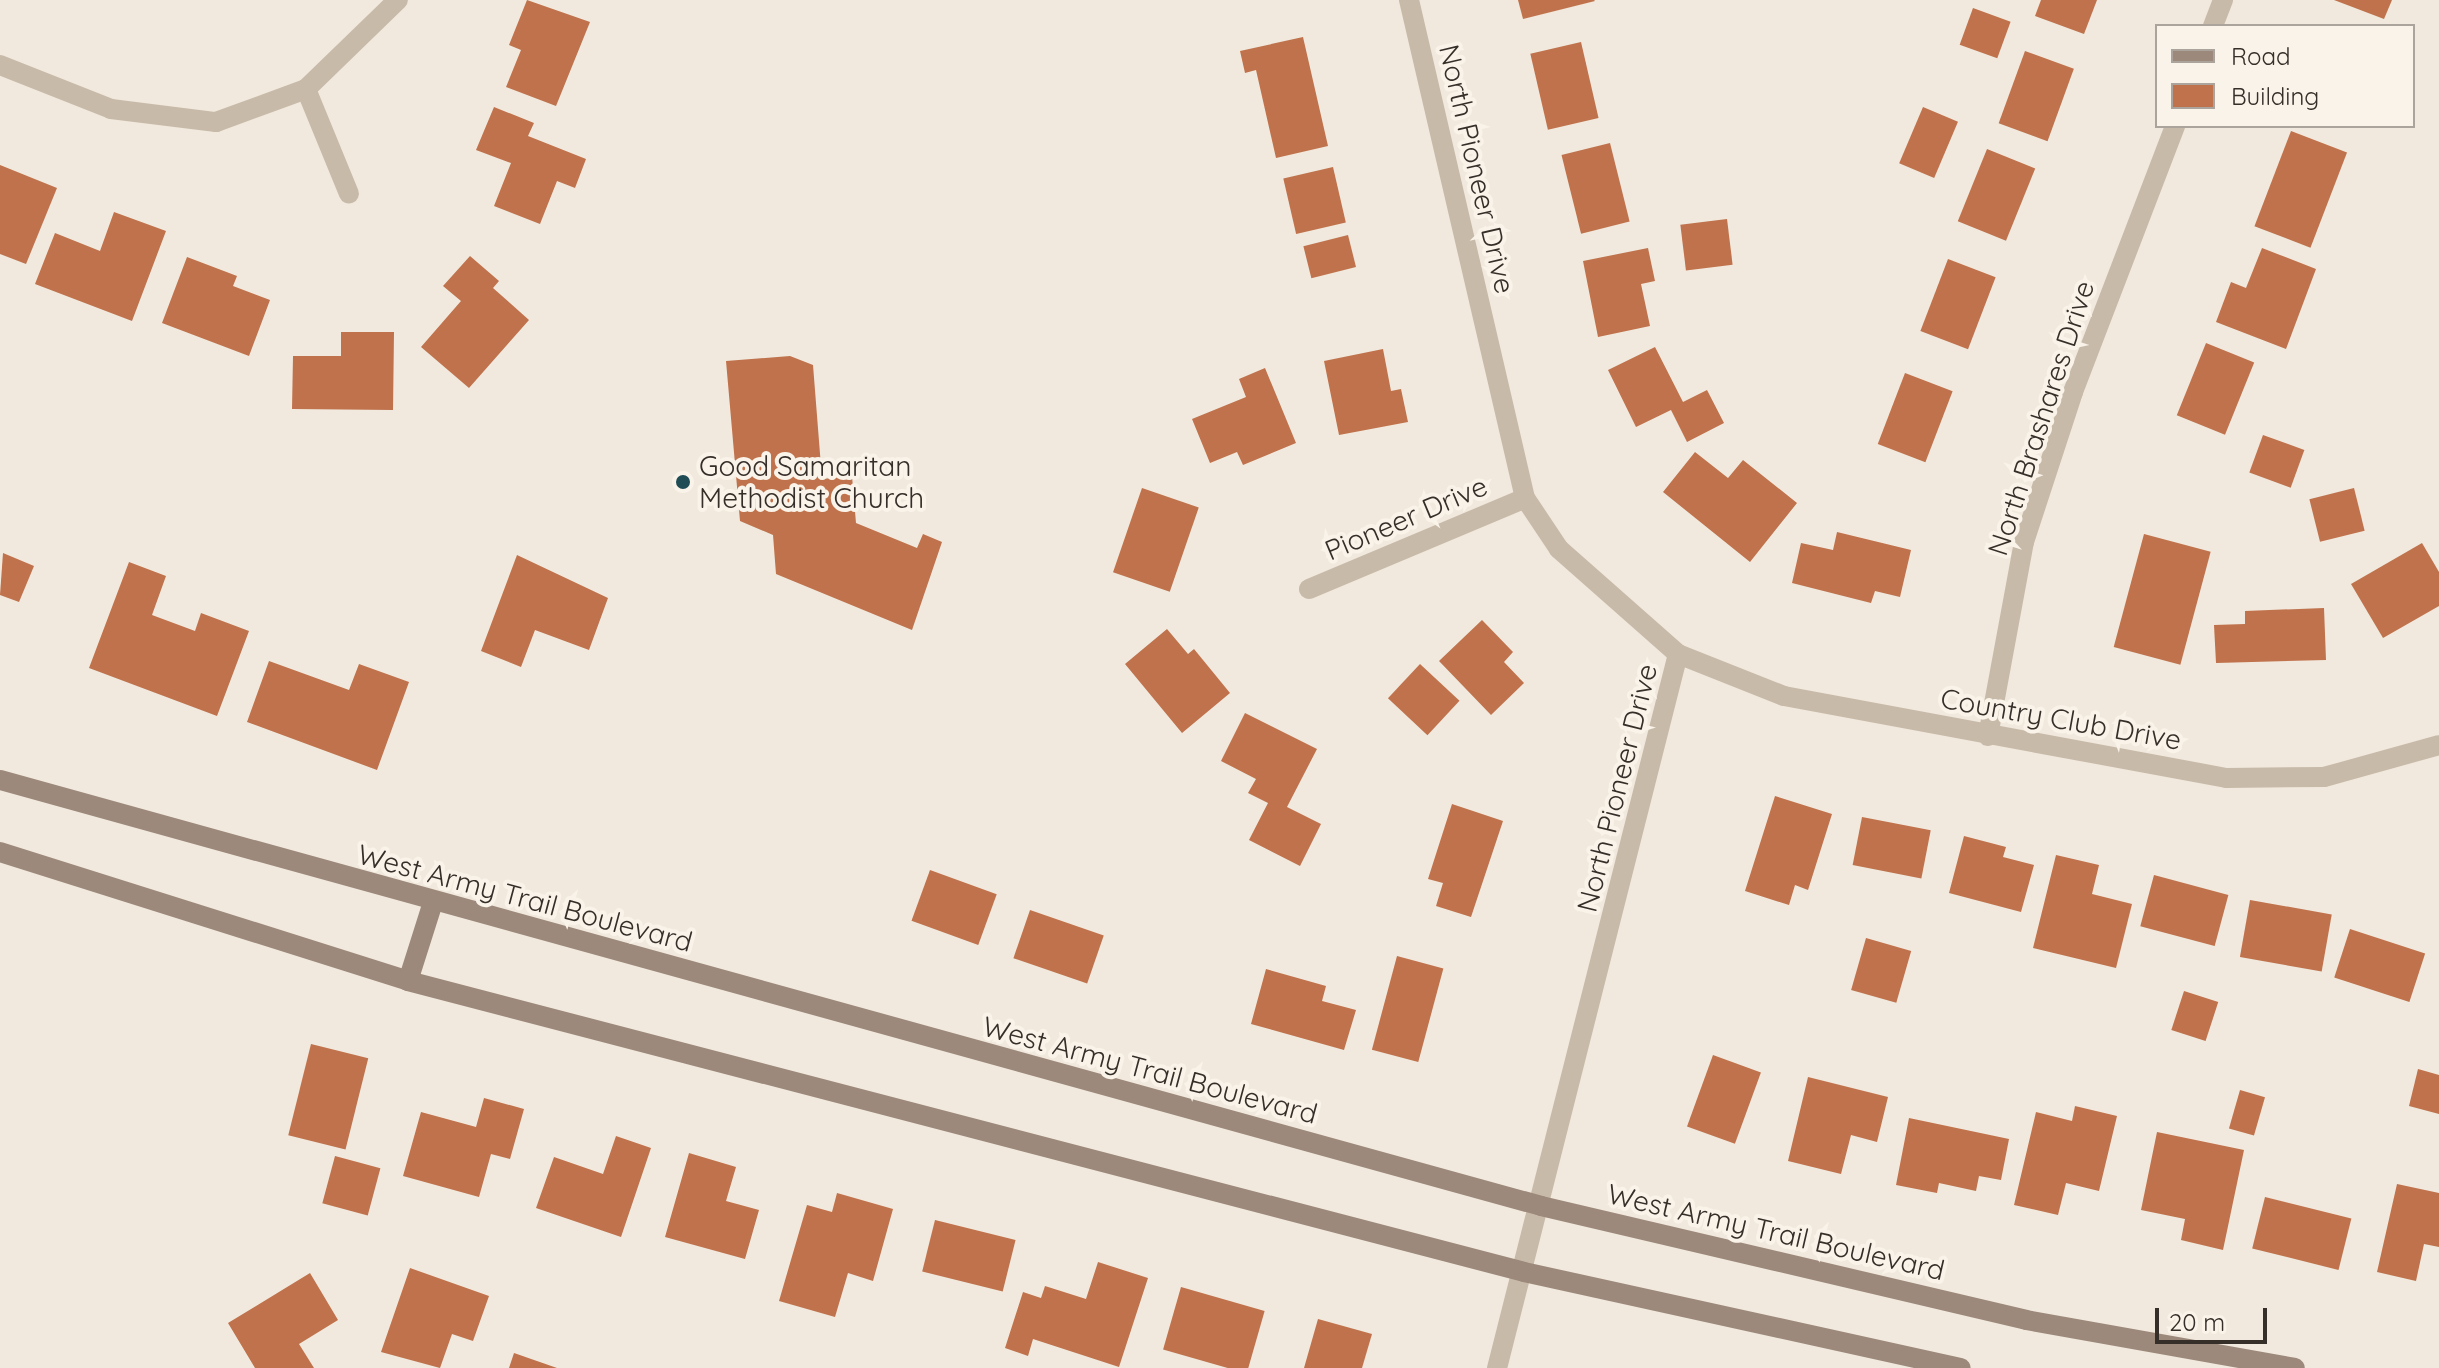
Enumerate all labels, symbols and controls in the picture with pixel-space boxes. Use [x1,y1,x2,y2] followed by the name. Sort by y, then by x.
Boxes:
[2155,24,2415,128] legend
[1432,41,1522,297] street label: North Pioneer Drive
[2231,41,2291,71] text: Road
[2231,81,2319,111] text: Building
[1981,276,2101,560] street label: North Brashares Drive
[699,449,924,515] place label: Good Samaritan Methodist Church
[1320,469,1492,567] street label: Pioneer Drive
[674,473,692,491] marker: Good Samaritan Methodist Church
[1570,661,1664,915] street label: North Pioneer Drive
[1938,681,2184,757] street label: Country Club Drive
[354,837,696,959] street label: West Army Trail Boulevard
[979,1009,1321,1131] street label: West Army Trail Boulevard
[1604,1177,1948,1287] street label: West Army Trail Boulevard
[2159,1292,2271,1342] scale bar
[2169,1307,2225,1337] text: 20 m

